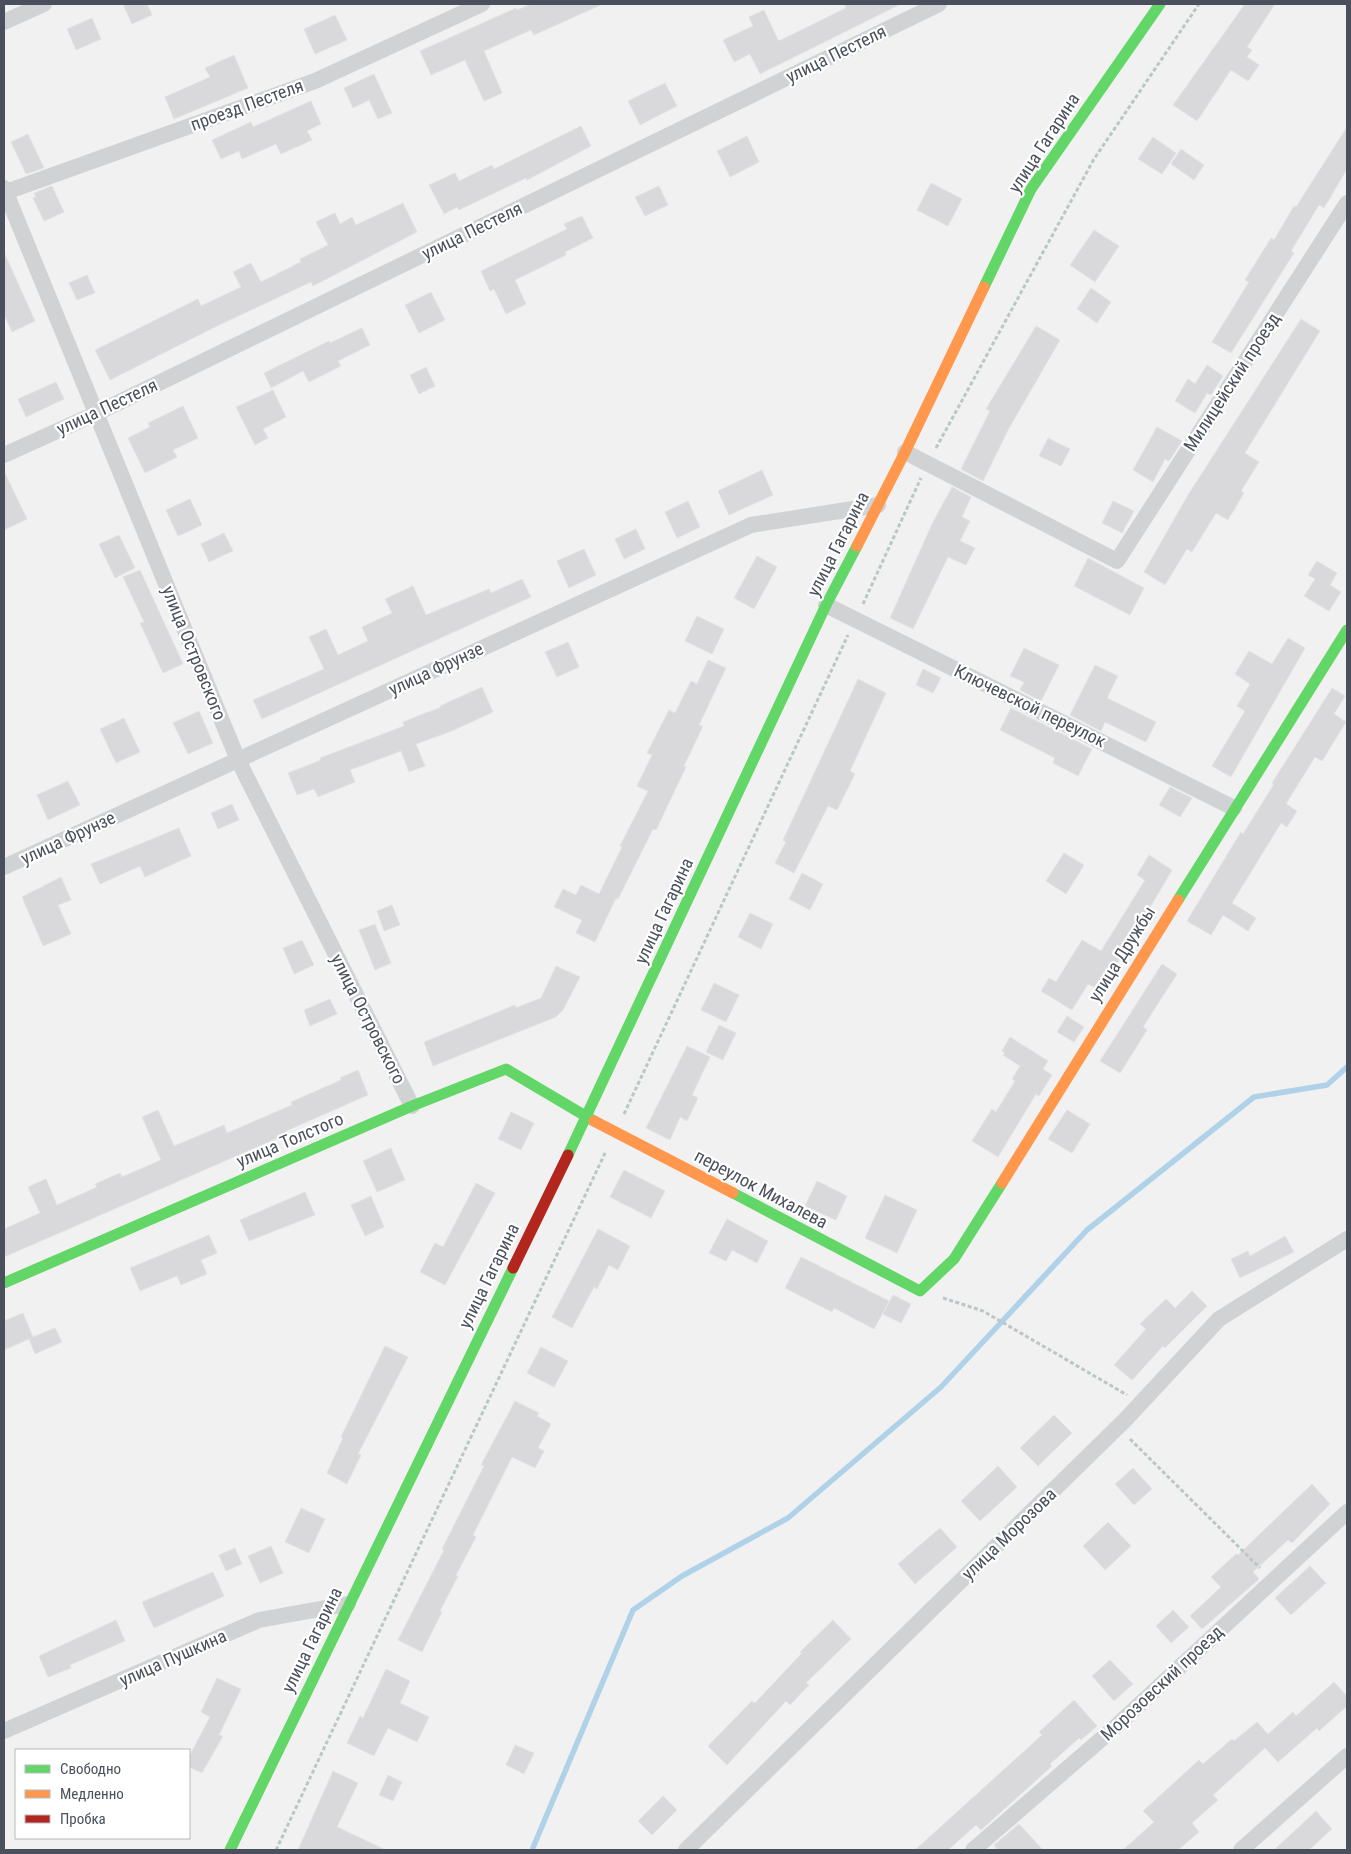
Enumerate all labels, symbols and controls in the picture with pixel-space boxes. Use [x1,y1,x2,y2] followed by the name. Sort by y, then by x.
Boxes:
[782,20,889,87] street label: улица Пестеля
[188,74,306,135] street label: проезд Пестеля
[1004,89,1084,196] street label: улица Гагарина
[418,197,525,264] street label: улица Пестеля
[1179,308,1284,455] street label: Милицейский проезд
[53,374,161,439] street label: улица Пестеля
[802,488,873,599] street label: улица Гагарина
[158,583,231,723] street label: улица Островского
[385,638,486,700] street label: улица Фрунзе
[951,660,1110,752] street label: Ключевской переулок
[17,807,118,869] street label: улица Фрунзе
[630,855,697,967] street label: улица Гагарина
[1084,902,1159,1005] street label: улица Дружбы
[327,950,410,1087] street label: улица Островского
[233,1108,346,1171] street label: улица Толстого
[691,1145,831,1232] street label: переулок Михалева
[454,1220,523,1332] street label: улица Гагарина
[957,1483,1060,1584] street label: улица Морозова
[277,1584,346,1696] street label: улица Гагарина
[1096,1620,1227,1745] street label: Морозовский проезд
[116,1625,229,1690] street label: улица Пушкина
[15,1749,190,1839] legend
[60,1760,121,1778] text: Свободно
[60,1785,124,1803] text: Медленно
[60,1810,106,1828] text: Пробка

